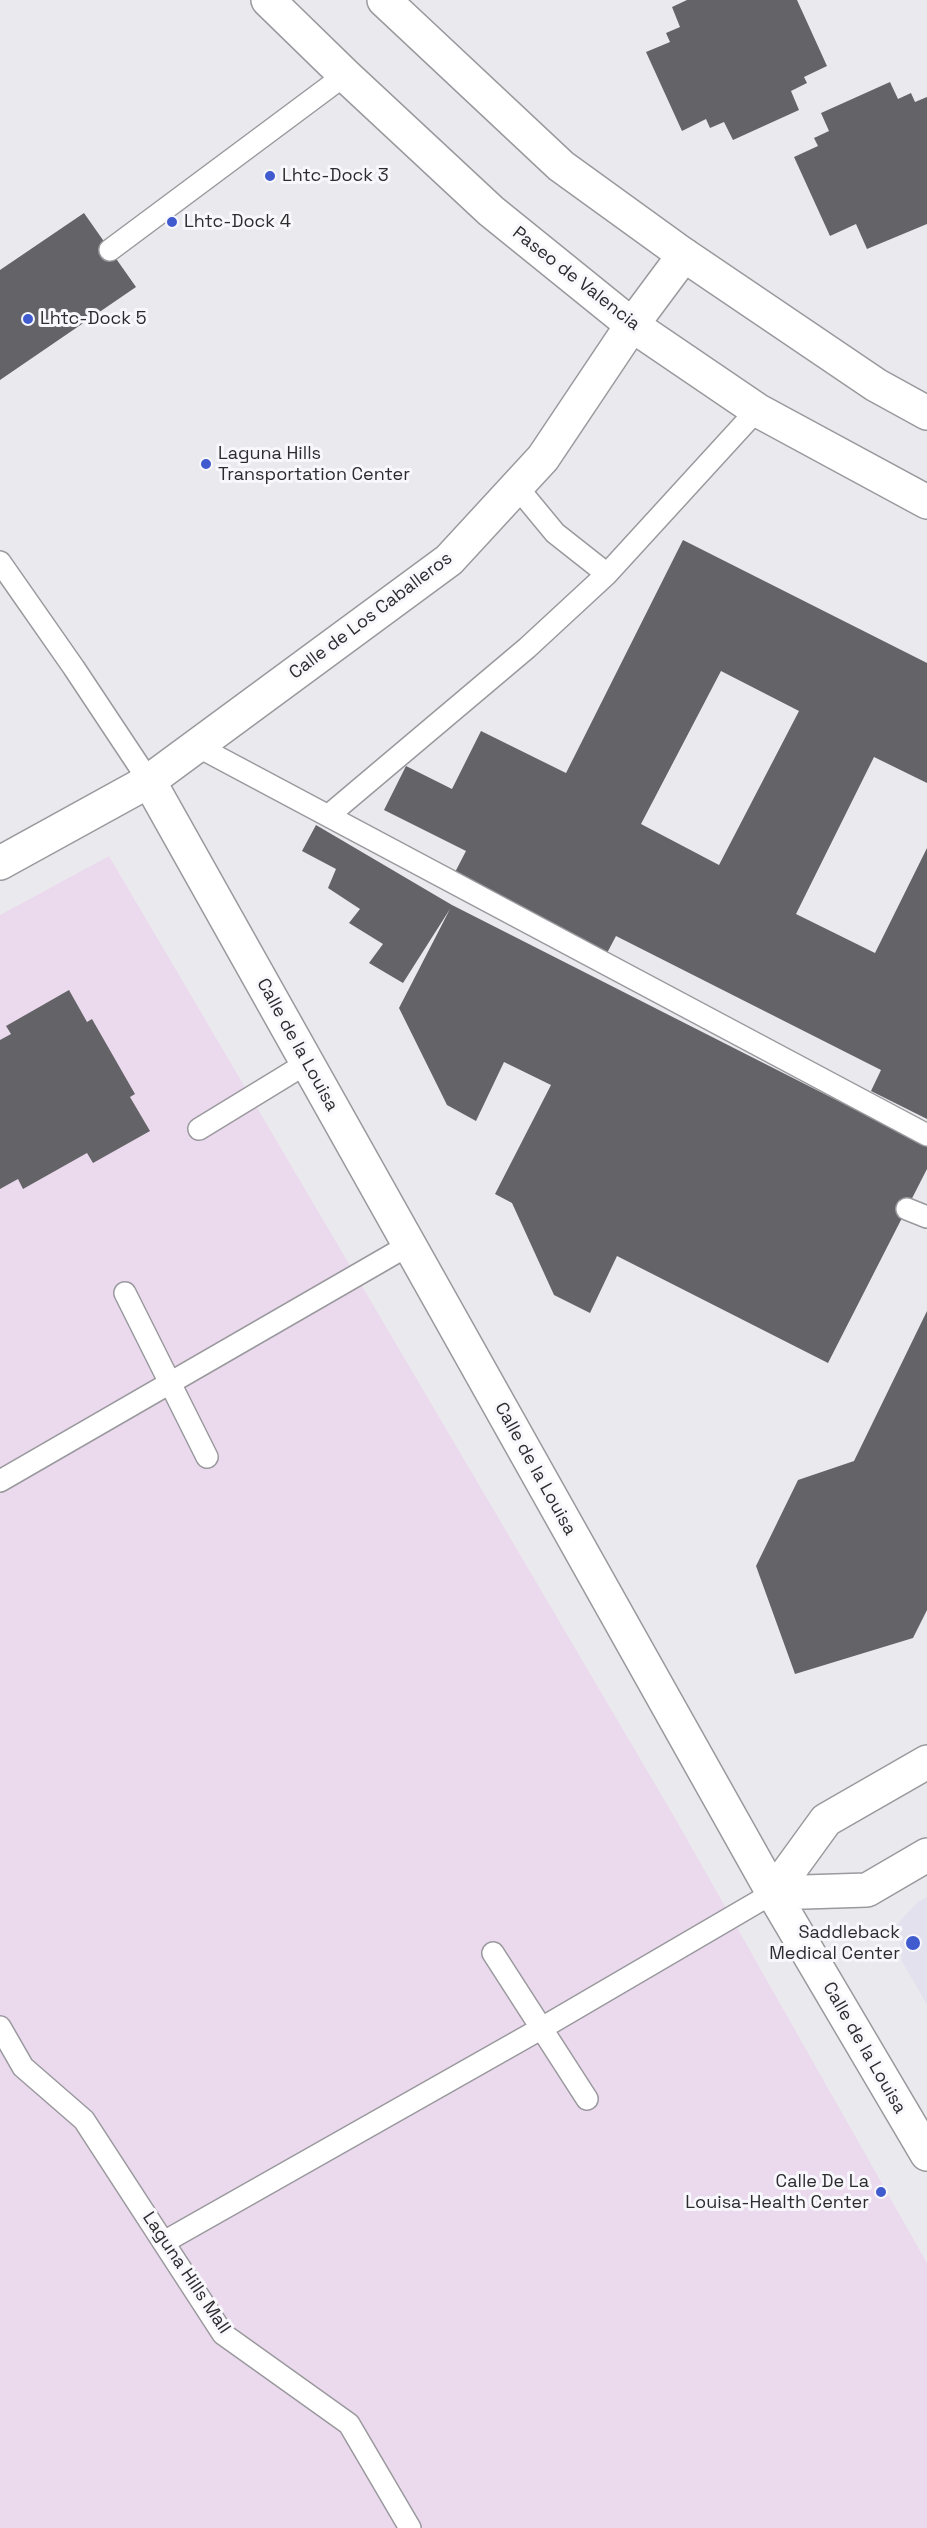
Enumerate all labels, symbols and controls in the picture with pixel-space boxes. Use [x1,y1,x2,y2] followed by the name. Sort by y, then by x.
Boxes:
[282,165,389,187] place label: Lhtc-Dock 3
[263,169,277,183] marker: Lhtc-Dock 3
[184,211,291,233] place label: Lhtc-Dock 4
[165,215,179,229] marker: Lhtc-Dock 4
[508,222,644,336] street label: Paseo de Valencia
[40,308,146,330] place label: Lhtc-Dock 5
[21,312,35,326] marker: Lhtc-Dock 5
[218,443,410,486] place label: Laguna Hills Transportation Center
[199,457,213,471] marker: Laguna Hills Transportation Center
[285,548,457,684] street label: Calle de Los Caballeros
[252,975,342,1115] street label: Calle de la Louisa
[490,1399,580,1539] street label: Calle de la Louisa
[769,1922,900,1964] place label: Saddleback Medical Center
[904,1934,922,1952] marker: Saddleback Medical Center
[818,1978,910,2118] street label: Calle de la Louisa
[685,2171,869,2214] place label: Calle De La Louisa-Health Center
[874,2185,888,2199] marker: Calle De La Louisa-Health Center
[137,2208,235,2338] street label: Laguna Hills Mall

